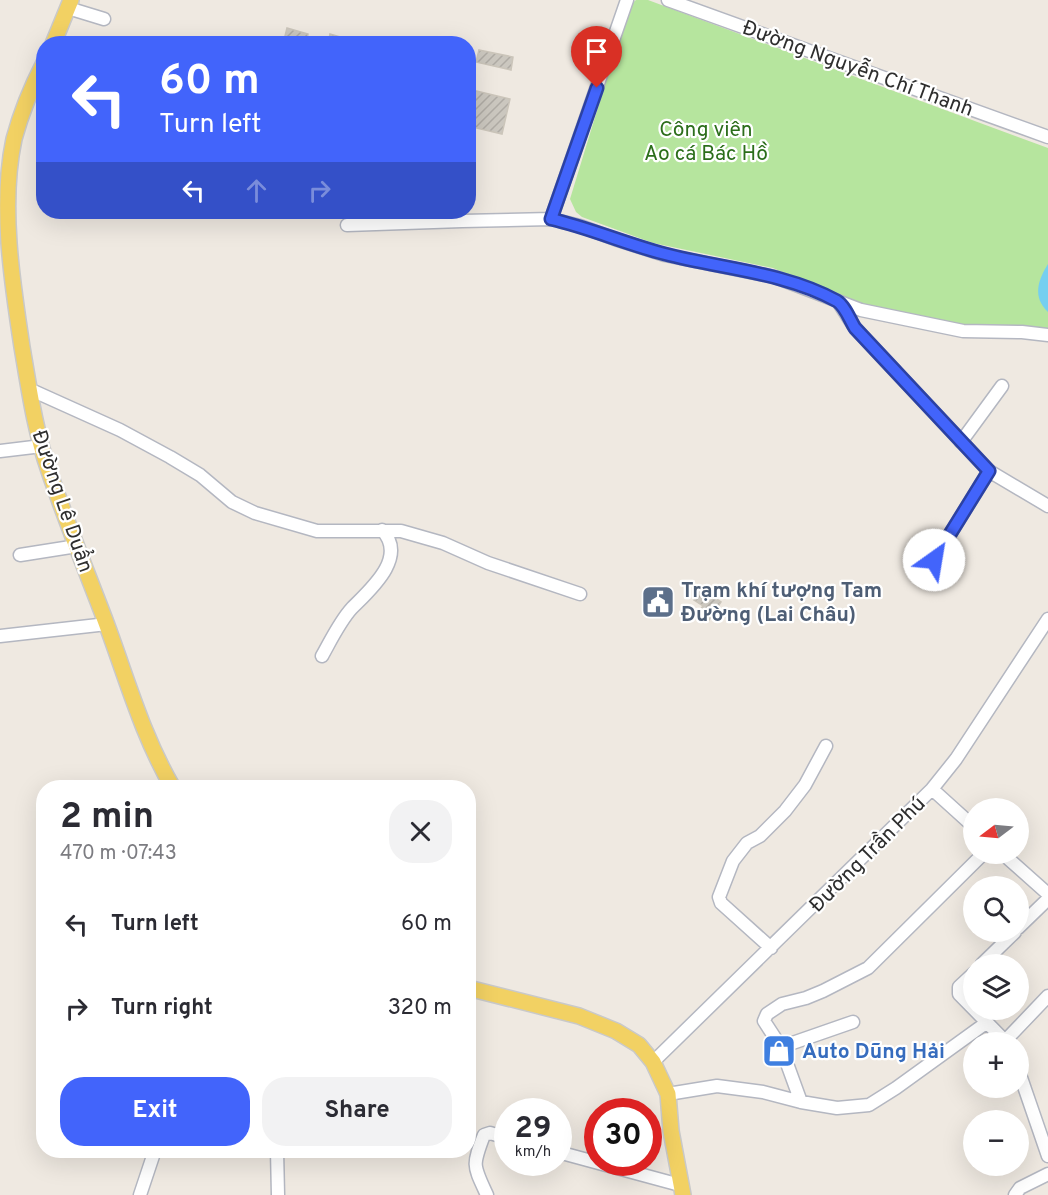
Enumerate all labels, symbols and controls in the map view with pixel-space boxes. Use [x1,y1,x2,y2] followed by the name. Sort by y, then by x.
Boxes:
[738,14,977,124] street label: Đường Nguyễn Chí Thanh
[571,26,622,88] pin
[580,35,613,68] icon: arrive
[159,56,260,109] text: 60 m
[60,60,138,138] icon: left
[159,108,261,142] text: Turn left
[644,117,768,168] park label: Công viên Ao cá Bác Hồ
[177,174,210,207] icon: left
[240,174,273,207] icon: ahead
[303,174,336,207] icon: right
[25,426,100,576] street label: Đường Lê Duẩn
[902,528,966,592] position arrow
[681,578,882,629] place label: Trạm khí tượng Tam Đường (Lai Châu)
[640,584,676,620] public building icon: Trạm khí tượng Tam Đường (Lai Châu)
[804,791,932,919] street label: Đường Trần Phú
[60,795,154,841] text: 2 min
[963,798,1029,864] north arrow
[963,798,1029,1176] map controls
[389,800,452,863] button: close
[60,841,177,867] text: 470 m · 07:43
[963,876,1029,942] button: search
[60,908,93,941] icon: left
[111,911,199,938] text: Turn left
[401,911,452,938] text: 60 m
[963,954,1029,1020] button: layers
[60,992,93,1025] icon: right
[111,995,213,1022] text: Turn right
[388,995,452,1022] text: 320 m
[963,1032,1029,1098] button: +
[761,1033,797,1069] shop icon: Auto Dũng Hải
[802,1039,945,1066] place label: Auto Dũng Hải
[60,1077,250,1146] button: Exit
[262,1077,452,1146] button: Share
[584,1098,662,1176] speed limit sign: 30
[963,1110,1029,1176] button: −
[515,1111,551,1148] text: 29
[515,1143,551,1162] text: km/h

